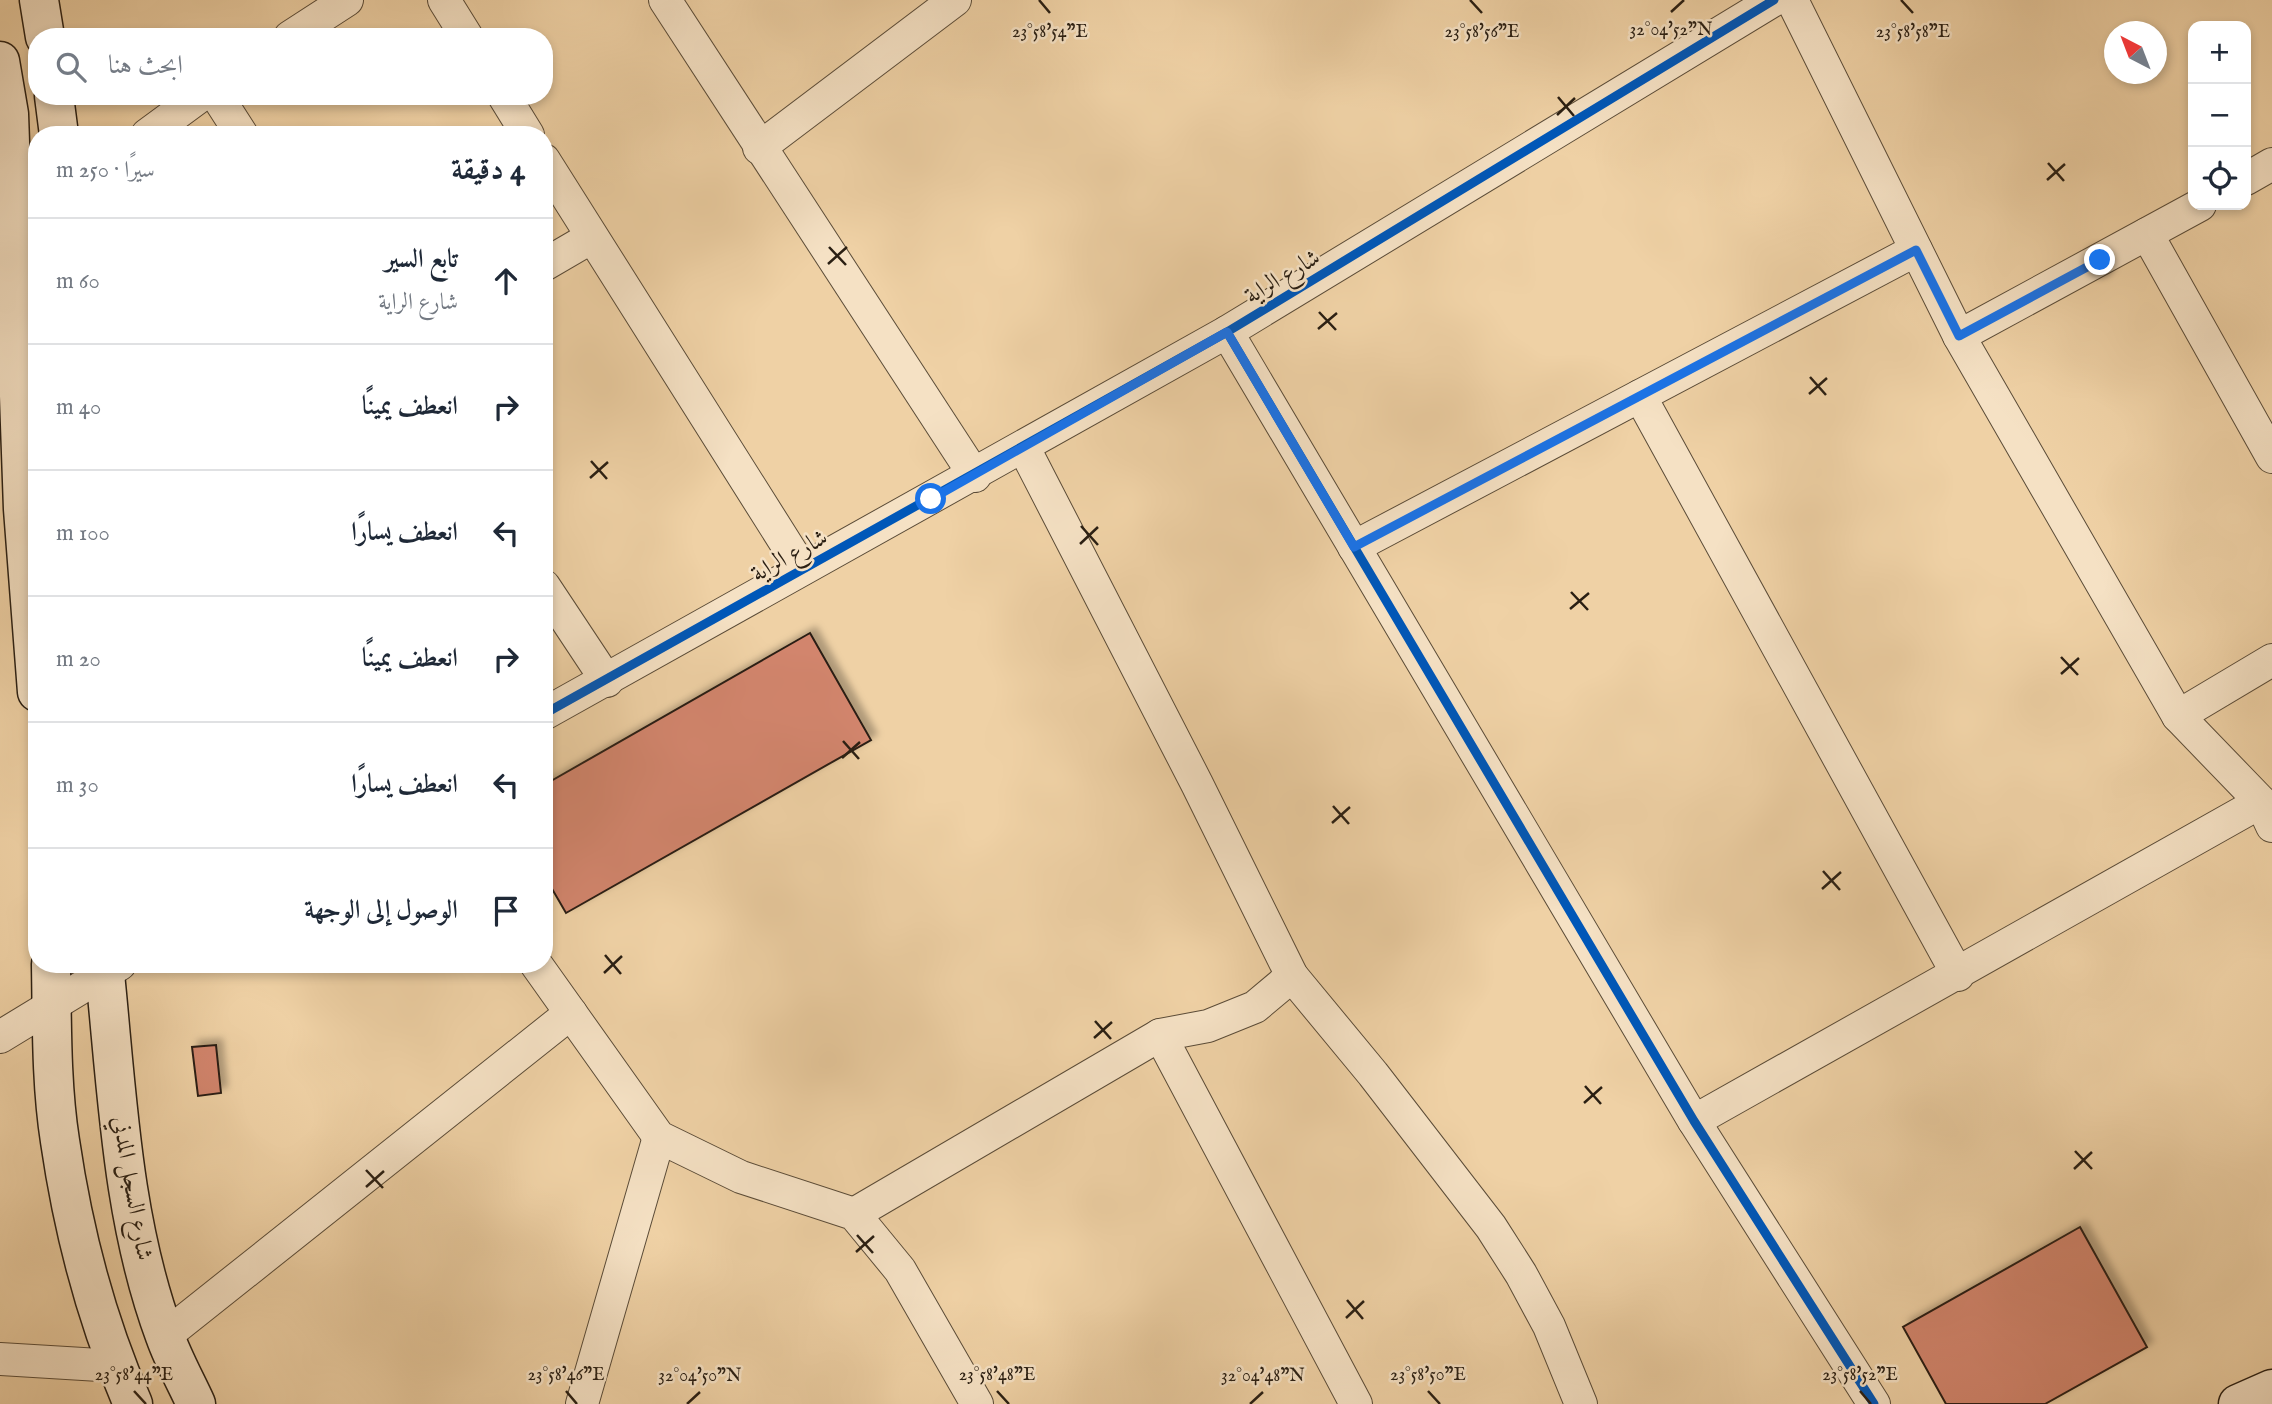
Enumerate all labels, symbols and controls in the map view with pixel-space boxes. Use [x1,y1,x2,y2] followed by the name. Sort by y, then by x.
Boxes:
[1630,19,1713,42] text: 32°04'52"N
[1012,21,1088,44] text: 23°58'54"E
[1445,21,1519,44] text: 23°58'56"E
[1876,21,1950,44] text: 23°58'58"E
[2104,21,2167,84] north arrow
[2188,21,2251,210] map controls
[2188,21,2251,84] button: +
[28,28,553,105] search box
[52,48,90,86] icon: search
[108,49,183,82] text: ابحث هنا
[2188,84,2251,147] button: −
[2188,147,2251,210] button: locate
[451,152,525,190] text: 4 دقيقة
[56,156,155,185] text: سيرًا · 250 m
[384,243,458,276] text: تابع السير
[1239,243,1328,315] street label: شارع الراية
[2084,244,2115,275] route end
[487,262,525,300] icon: ahead
[56,267,100,296] text: 60 m
[378,288,458,317] text: شارع الراية
[487,388,525,426] icon: right
[362,390,458,423] text: انعطف يمينًا
[56,393,101,422] text: 40 m
[915,483,946,514] route start
[487,514,525,552] icon: left
[351,516,458,549] text: انعطف يسارًا
[56,519,110,548] text: 100 m
[746,523,835,593] street label: شارع الراية
[487,640,525,678] icon: right
[362,642,458,675] text: انعطف يمينًا
[56,645,101,674] text: 20 m
[487,766,525,804] icon: left
[351,768,458,801] text: انعطف يسارًا
[56,771,99,800] text: 30 m
[487,892,525,930] icon: arrive
[304,894,458,927] text: الوصول إلى الوجهة
[101,1114,159,1263] street label: شارع السجل المدني
[95,1364,173,1387] text: 23°58'44"E
[527,1364,605,1387] text: 23°58'46"E
[959,1364,1035,1387] text: 23°58'48"E
[1390,1364,1466,1387] text: 23°58'50"E
[1822,1364,1898,1387] text: 23°58'52"E
[658,1365,742,1388] text: 32°04'50"N
[1221,1365,1305,1388] text: 32°04'48"N

